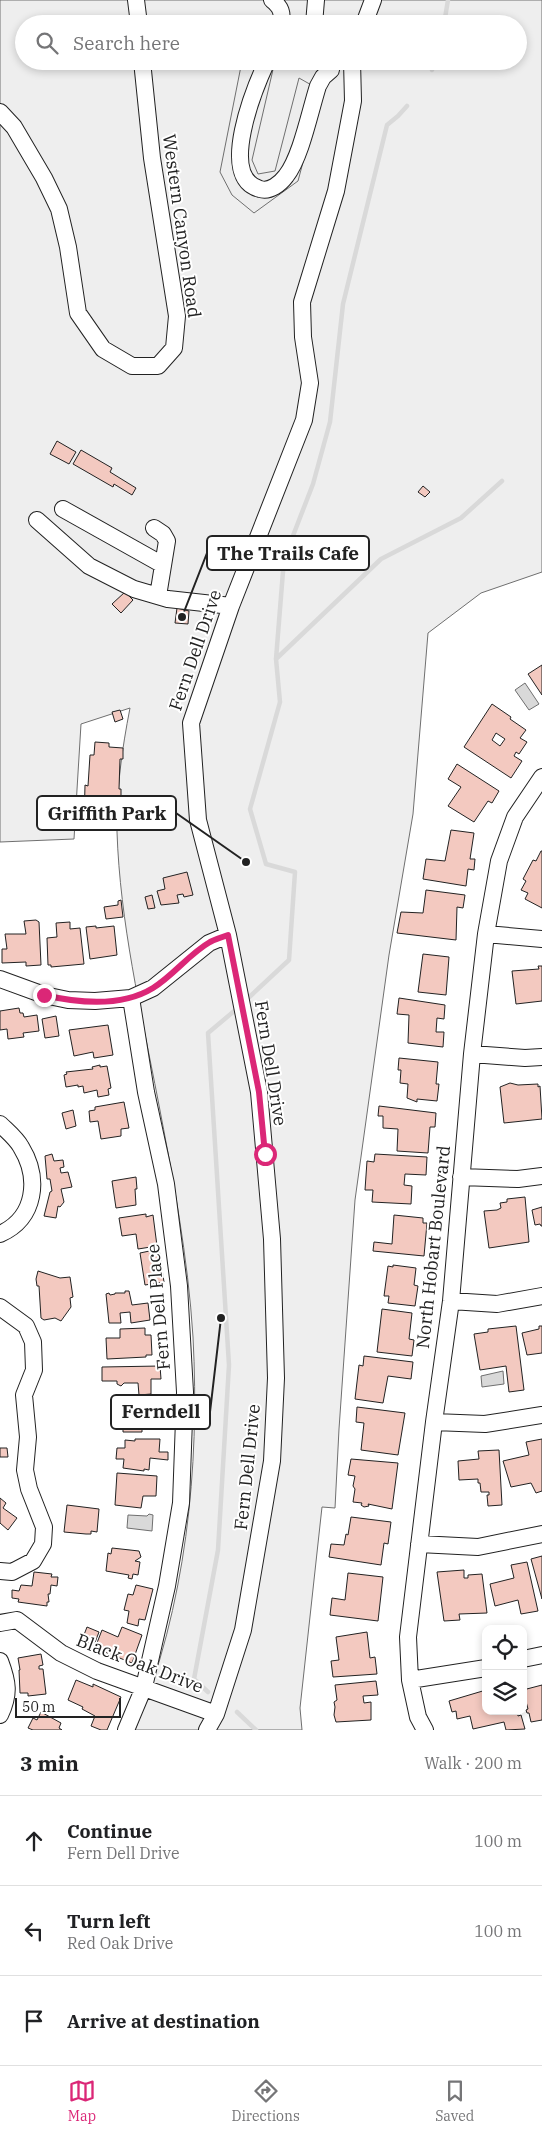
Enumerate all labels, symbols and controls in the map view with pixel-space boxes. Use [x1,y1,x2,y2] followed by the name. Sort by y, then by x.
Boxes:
[15,15,527,70] search box
[33,29,61,57] icon: search
[73,31,180,55] text: Search here
[158,133,206,319] street label: Western Canyon Road
[207,536,369,570] callout: The Trails Cafe
[217,541,359,565] text: The Trails Cafe
[164,586,226,714] street label: Fern Dell Drive
[37,796,176,830] callout: Griffith Park
[48,801,167,825] text: Griffith Park
[33,984,56,1007] route end
[250,999,292,1127] street label: Fern Dell Drive
[254,1143,277,1166] route start
[411,1144,455,1350] street label: North Hobart Boulevard
[141,1243,175,1371] street label: Fern Dell Place
[111,1395,210,1429] callout: Ferndell
[121,1399,201,1423] text: Ferndell
[229,1403,265,1531] street label: Fern Dell Drive
[482,1625,527,1715] map controls
[482,1625,527,1670] button: locate
[73,1628,207,1698] street label: Black Oak Drive
[482,1670,527,1715] button: layers
[15,1695,121,1718] scale bar
[22,1698,55,1716] text: 50 m
[20,1749,79,1777] text: 3 min
[424,1753,522,1773] text: Walk · 200 m
[67,1819,152,1843] text: Continue
[20,1827,48,1855] icon: ahead
[474,1831,522,1851] text: 100 m
[67,1843,180,1863] text: Fern Dell Drive
[67,1909,150,1933] text: Turn left
[20,1917,48,1945] icon: left
[474,1921,522,1941] text: 100 m
[67,1933,173,1953] text: Red Oak Drive
[20,2007,48,2035] icon: arrive
[67,2009,260,2033] text: Arrive at destination
[68,2077,96,2125] tab: Map
[232,2077,300,2125] tab: Directions
[435,2077,474,2125] tab: Saved

